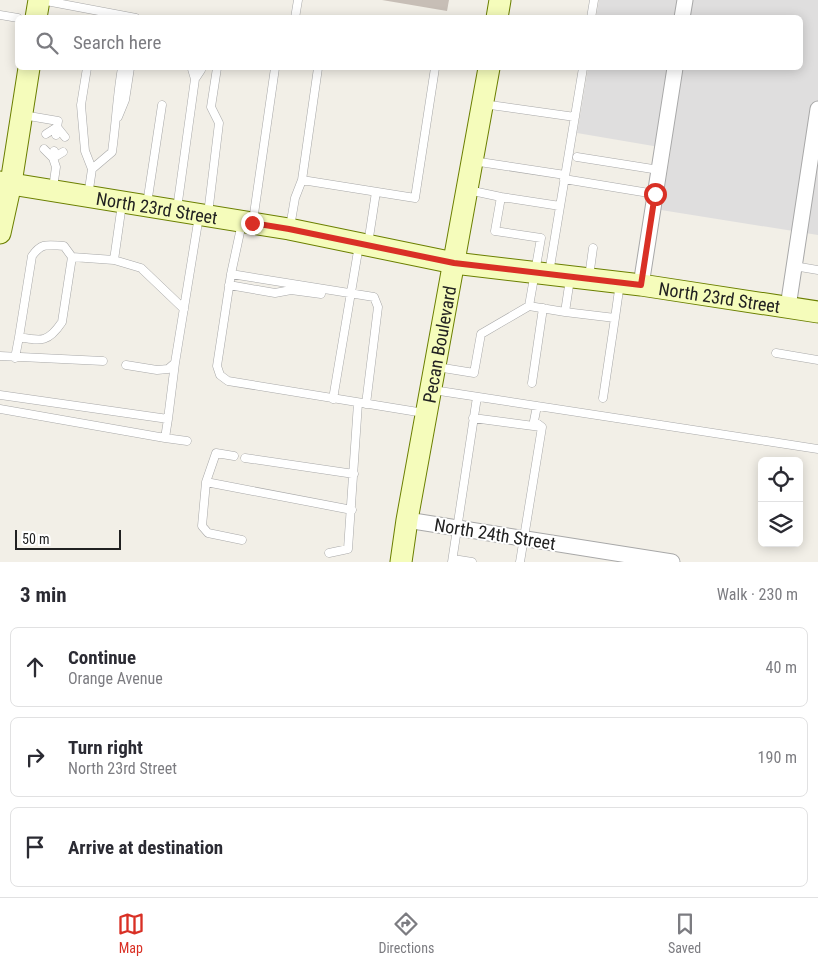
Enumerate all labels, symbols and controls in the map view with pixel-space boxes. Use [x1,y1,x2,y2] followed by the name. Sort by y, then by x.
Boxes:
[15,15,803,70] search box
[33,29,61,57] icon: search
[73,31,161,54] text: Search here
[644,183,667,206] route start
[95,187,219,228] street label: North 23rd Street
[241,212,264,235] route end
[657,277,782,317] street label: North 23rd Street
[418,284,460,405] street label: Pecan Boulevard
[758,457,803,547] map controls
[758,457,803,502] button: locate
[758,502,803,547] button: layers
[433,514,557,554] street label: North 24th Street
[15,527,121,550] scale bar
[22,531,50,547] text: 50 m
[20,583,67,607] text: 3 min
[717,585,798,604] text: Walk · 230 m
[68,646,136,669] text: Continue
[21,653,49,681] icon: ahead
[765,658,797,677] text: 40 m
[68,669,163,688] text: Orange Avenue
[68,736,143,759] text: Turn right
[21,743,49,771] icon: right
[758,748,797,767] text: 190 m
[68,759,177,778] text: North 23rd Street
[21,833,49,861] icon: arrive
[68,836,223,859] text: Arrive at destination
[117,910,145,956] tab: Map
[378,910,434,956] tab: Directions
[668,910,701,956] tab: Saved

